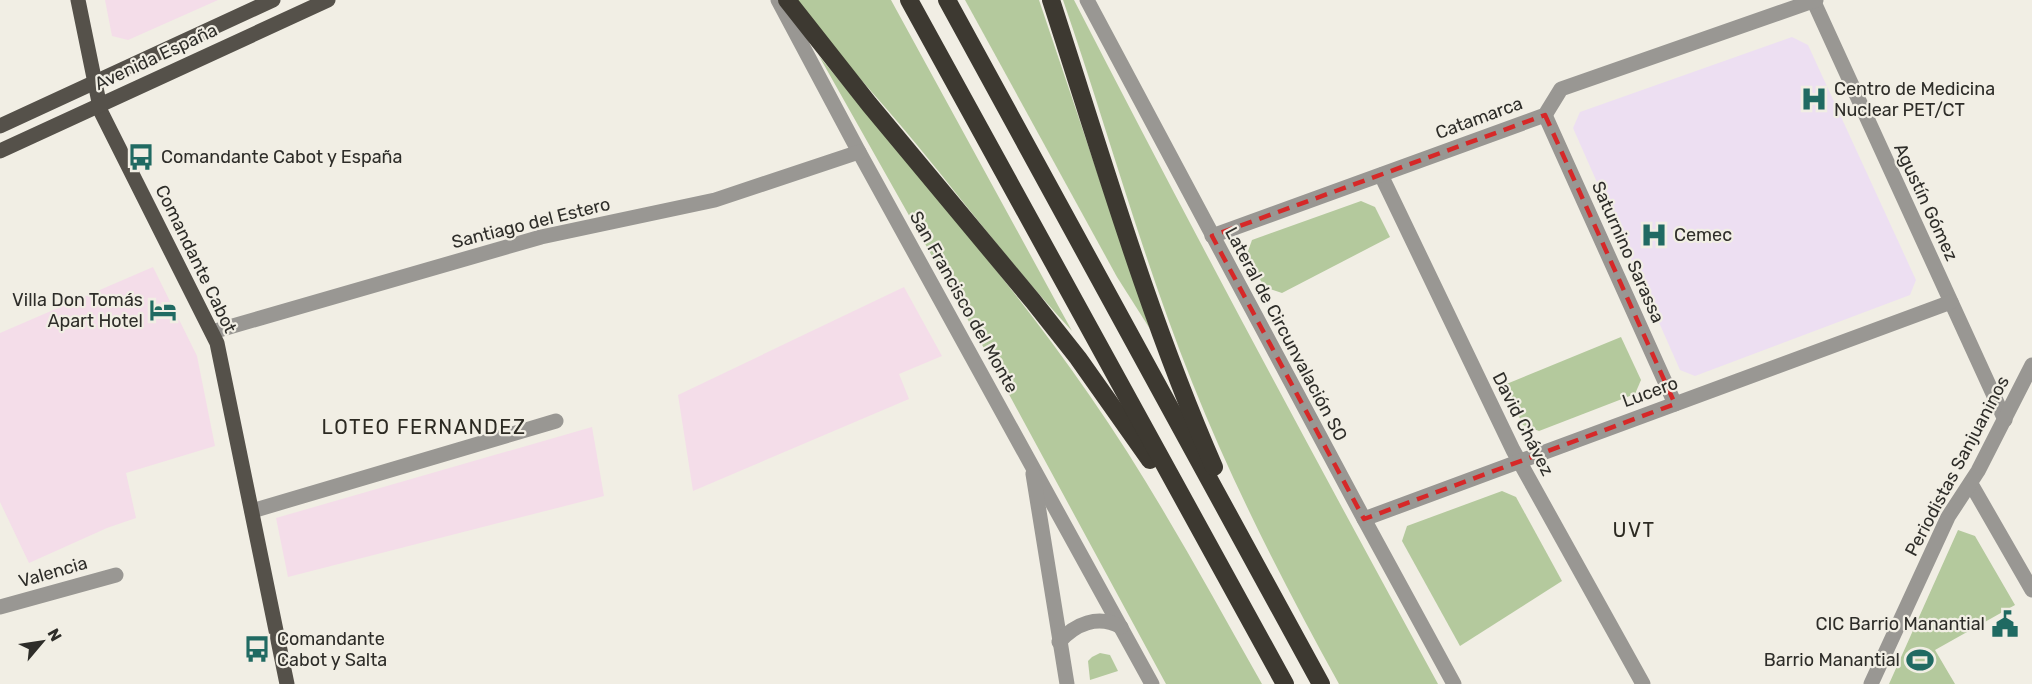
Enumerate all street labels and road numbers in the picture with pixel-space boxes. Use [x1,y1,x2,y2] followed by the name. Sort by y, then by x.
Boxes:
[91,19,221,95] street label: Avenida España
[1432,92,1526,144] street label: Catamarca
[1889,140,1963,264] street label: Agustín Gómez
[1587,178,1669,326] street label: Saturnino Sarassa
[151,181,241,337] street label: Comandante Cabot
[450,193,612,253] street label: Santiago del Estero
[905,207,1023,397] street label: San Francisco del Monte
[1220,223,1352,445] street label: Lateral de Circunvalación SO
[1488,369,1558,479] street label: David Chávez
[1619,372,1681,412] street label: Lucero
[1900,372,2014,560] street label: Periodistas Sanjuaninos
[16,552,90,592] street label: Valencia

